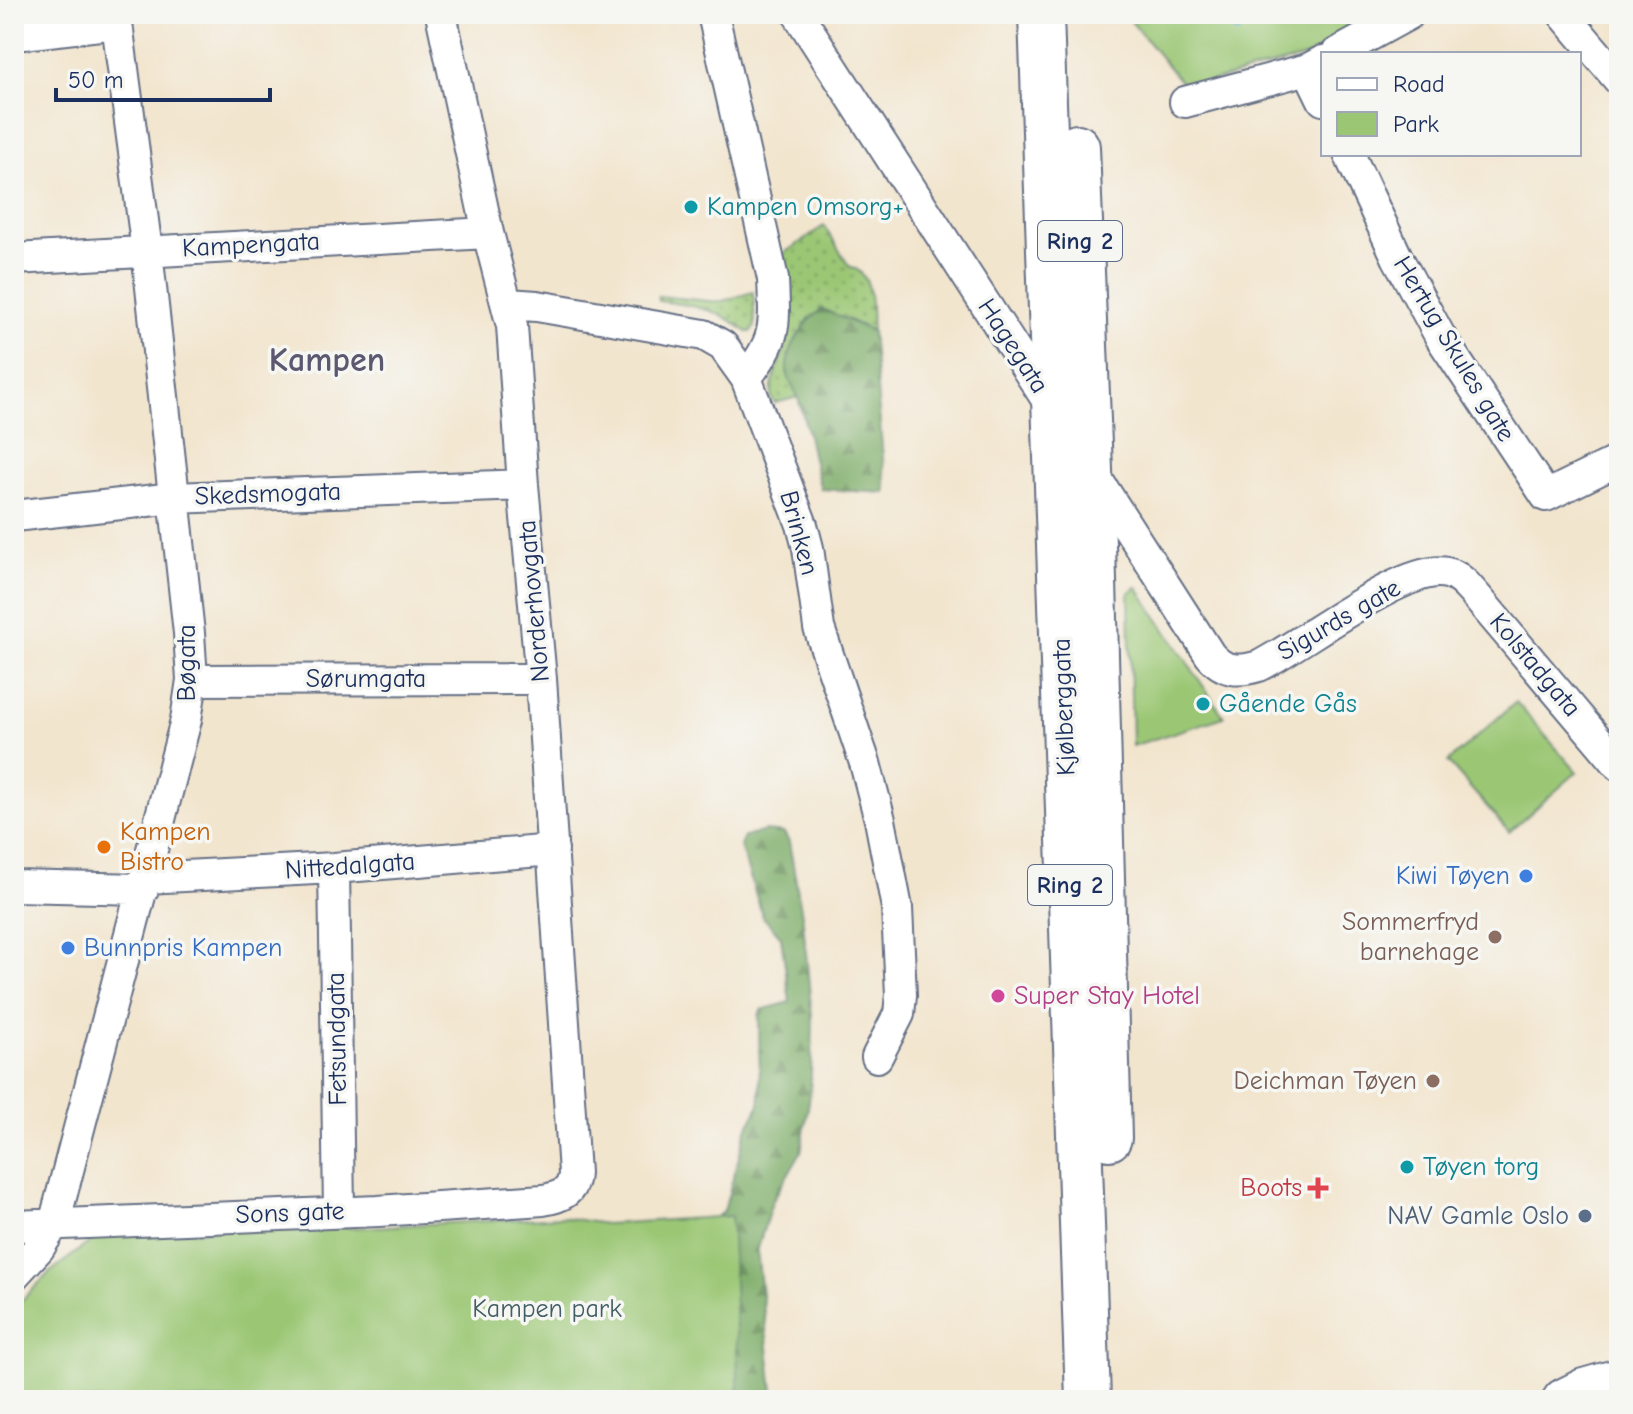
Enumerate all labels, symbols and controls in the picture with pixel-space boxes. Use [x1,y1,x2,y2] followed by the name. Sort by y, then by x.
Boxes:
[56,52,270,102] scale bar
[1321,52,1581,156] legend
[68,66,124,94] text: 50 m
[1393,70,1445,98] text: Road
[1393,110,1439,138] text: Park
[707,192,904,222] place label: Kampen Omsorg+
[682,198,700,216] marker: Kampen Omsorg+
[1038,221,1122,261] road number: Ring 2
[181,226,321,264] street label: Kampengata
[1387,251,1521,447] street label: Hertug Skules gate
[971,293,1055,399] street label: Hagegata
[269,340,385,380] district label: Kampen
[194,476,342,512] street label: Skedsmogata
[773,487,825,579] street label: Brinken
[512,519,556,683] street label: Norderhovgata
[1272,573,1406,667] street label: Sigurds gate
[1483,607,1587,723] street label: Kolstadgata
[172,624,202,702] street label: Bøgata
[1047,638,1081,776] street label: Kjølberggata
[306,664,426,694] street label: Sørumgata
[1219,689,1357,719] place label: Gående Gås
[1194,695,1212,713] marker: Gående Gås
[120,817,211,877] place label: Kampen Bistro
[95,838,113,856] marker: Kampen Bistro
[284,846,416,886] street label: Nittedalgata
[1396,861,1510,891] place label: Kiwi Tøyen
[1028,865,1112,905] road number: Ring 2
[1517,867,1535,885] marker: Kiwi Tøyen
[1342,907,1479,967] place label: Sommerfryd barnehage
[1486,928,1504,946] marker: Sommerfryd barnehage
[84,933,282,963] place label: Bunnpris Kampen
[59,939,77,957] marker: Bunnpris Kampen
[321,972,353,1106] street label: Fetsundgata
[1014,981,1200,1011] place label: Super Stay Hotel
[989,987,1007,1005] marker: Super Stay Hotel
[1234,1066,1417,1096] place label: Deichman Tøyen
[1424,1072,1442,1090] marker: Deichman Tøyen
[1423,1152,1539,1182] place label: Tøyen torg
[1398,1158,1416,1176] marker: Tøyen torg
[1240,1173,1302,1203] place label: Boots
[1309,1179,1327,1197] marker: Boots
[235,1196,345,1230] street label: Sons gate
[1387,1201,1569,1231] place label: NAV Gamle Oslo
[1576,1207,1594,1225] marker: NAV Gamle Oslo
[472,1294,622,1324] park label: Kampen park

